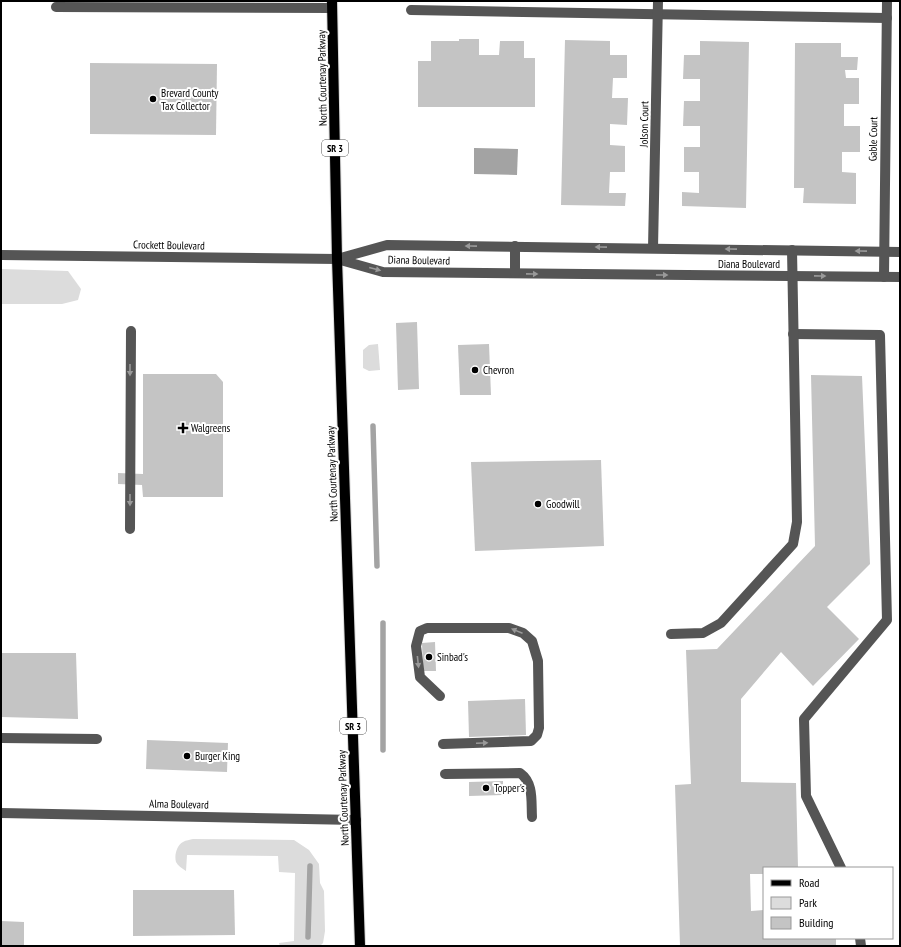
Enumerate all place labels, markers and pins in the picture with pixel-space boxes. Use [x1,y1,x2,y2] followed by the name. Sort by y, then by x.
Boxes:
[161,86,219,113] place label: Brevard County Tax Collector
[148,94,158,104] marker: Brevard County Tax Collector
[483,363,514,377] place label: Chevron
[470,365,480,375] marker: Chevron
[191,421,231,435] place label: Walgreens
[178,423,188,433] marker: Walgreens
[546,497,580,511] place label: Goodwill
[533,499,543,509] marker: Goodwill
[437,650,468,664] place label: Sinbad's
[424,652,434,662] marker: Sinbad's
[195,749,240,763] place label: Burger King
[182,751,192,761] marker: Burger King
[494,781,525,795] place label: Topper's
[481,783,491,793] marker: Topper's

